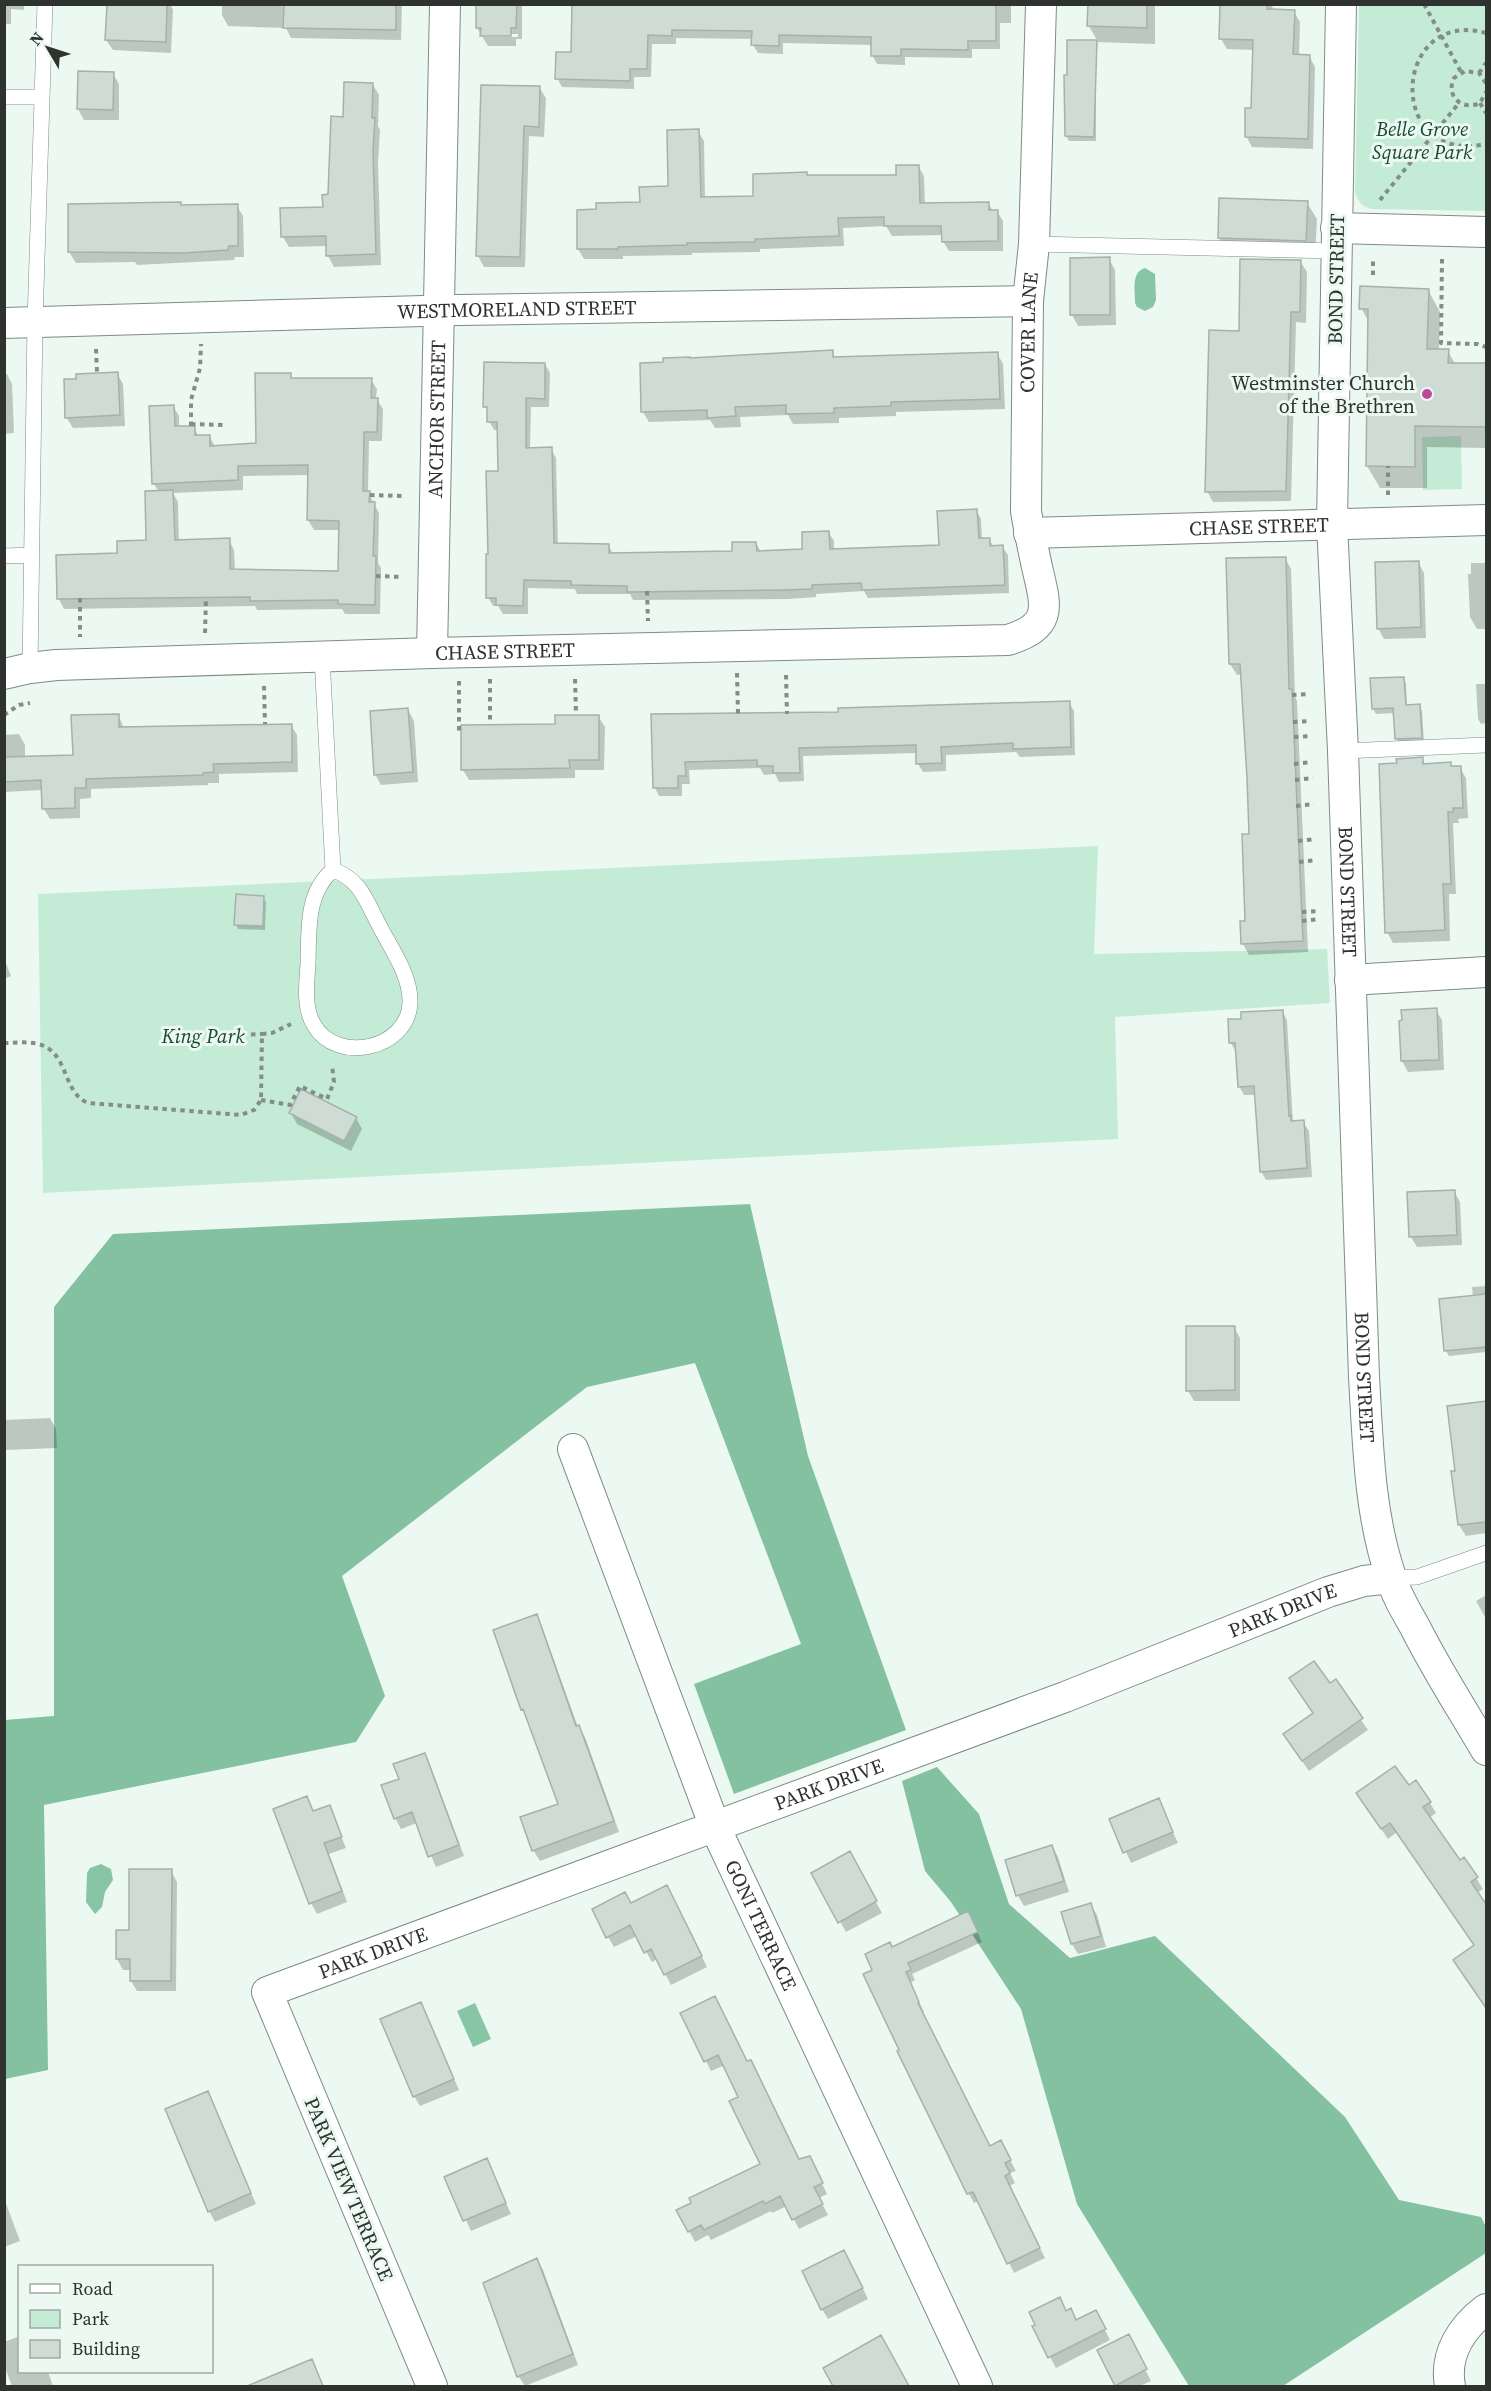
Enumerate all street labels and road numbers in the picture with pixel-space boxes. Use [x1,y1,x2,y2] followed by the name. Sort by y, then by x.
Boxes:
[1321,213,1351,345] street label: BOND STREET
[1013,271,1045,393] street label: COVER LANE
[397,293,637,326] street label: WESTMORELAND STREET
[421,340,452,498] street label: ANCHOR STREET
[1189,510,1329,542] street label: CHASE STREET
[435,636,575,667] street label: CHASE STREET
[1332,826,1364,957] street label: BOND STREET
[1348,1311,1382,1444] street label: BOND STREET
[1224,1576,1340,1644] street label: PARK DRIVE
[770,1751,887,1817] street label: PARK DRIVE
[718,1855,804,1995] street label: GONI TERRACE
[314,1920,431,1986] street label: PARK DRIVE
[298,2093,400,2285] street label: PARK VIEW TERRACE

